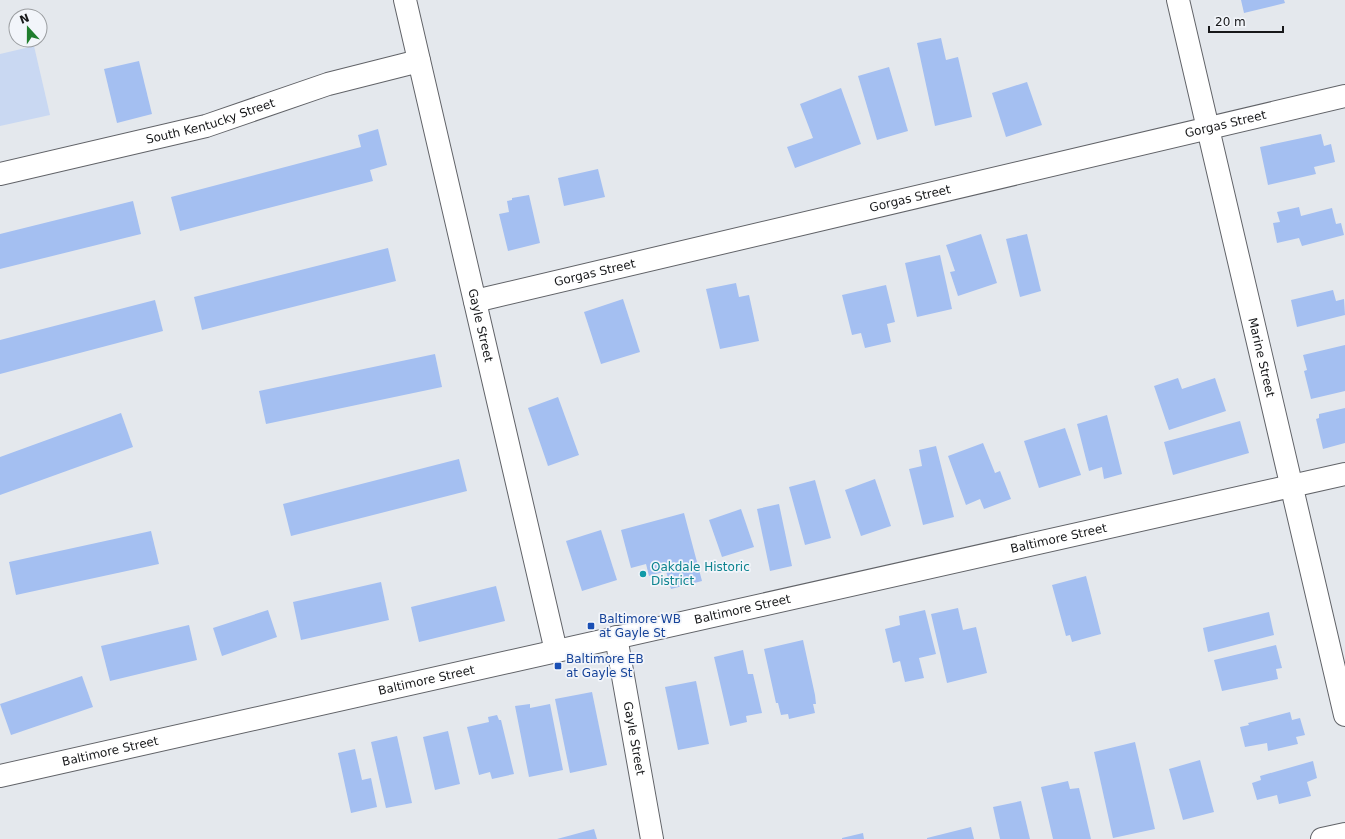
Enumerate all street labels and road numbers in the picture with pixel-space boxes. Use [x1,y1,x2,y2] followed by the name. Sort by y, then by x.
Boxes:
[145,96,277,147] street label: South Kentucky Street
[1183,108,1268,140] street label: Gorgas Street
[868,182,952,215] street label: Gorgas Street
[553,256,637,289] street label: Gorgas Street
[465,287,496,364] street label: Gayle Street
[1245,316,1278,399] street label: Marine Street
[1009,521,1108,556] street label: Baltimore Street
[693,592,792,627] street label: Baltimore Street
[377,663,476,698] street label: Baltimore Street
[621,700,648,777] street label: Gayle Street
[61,734,160,769] street label: Baltimore Street

